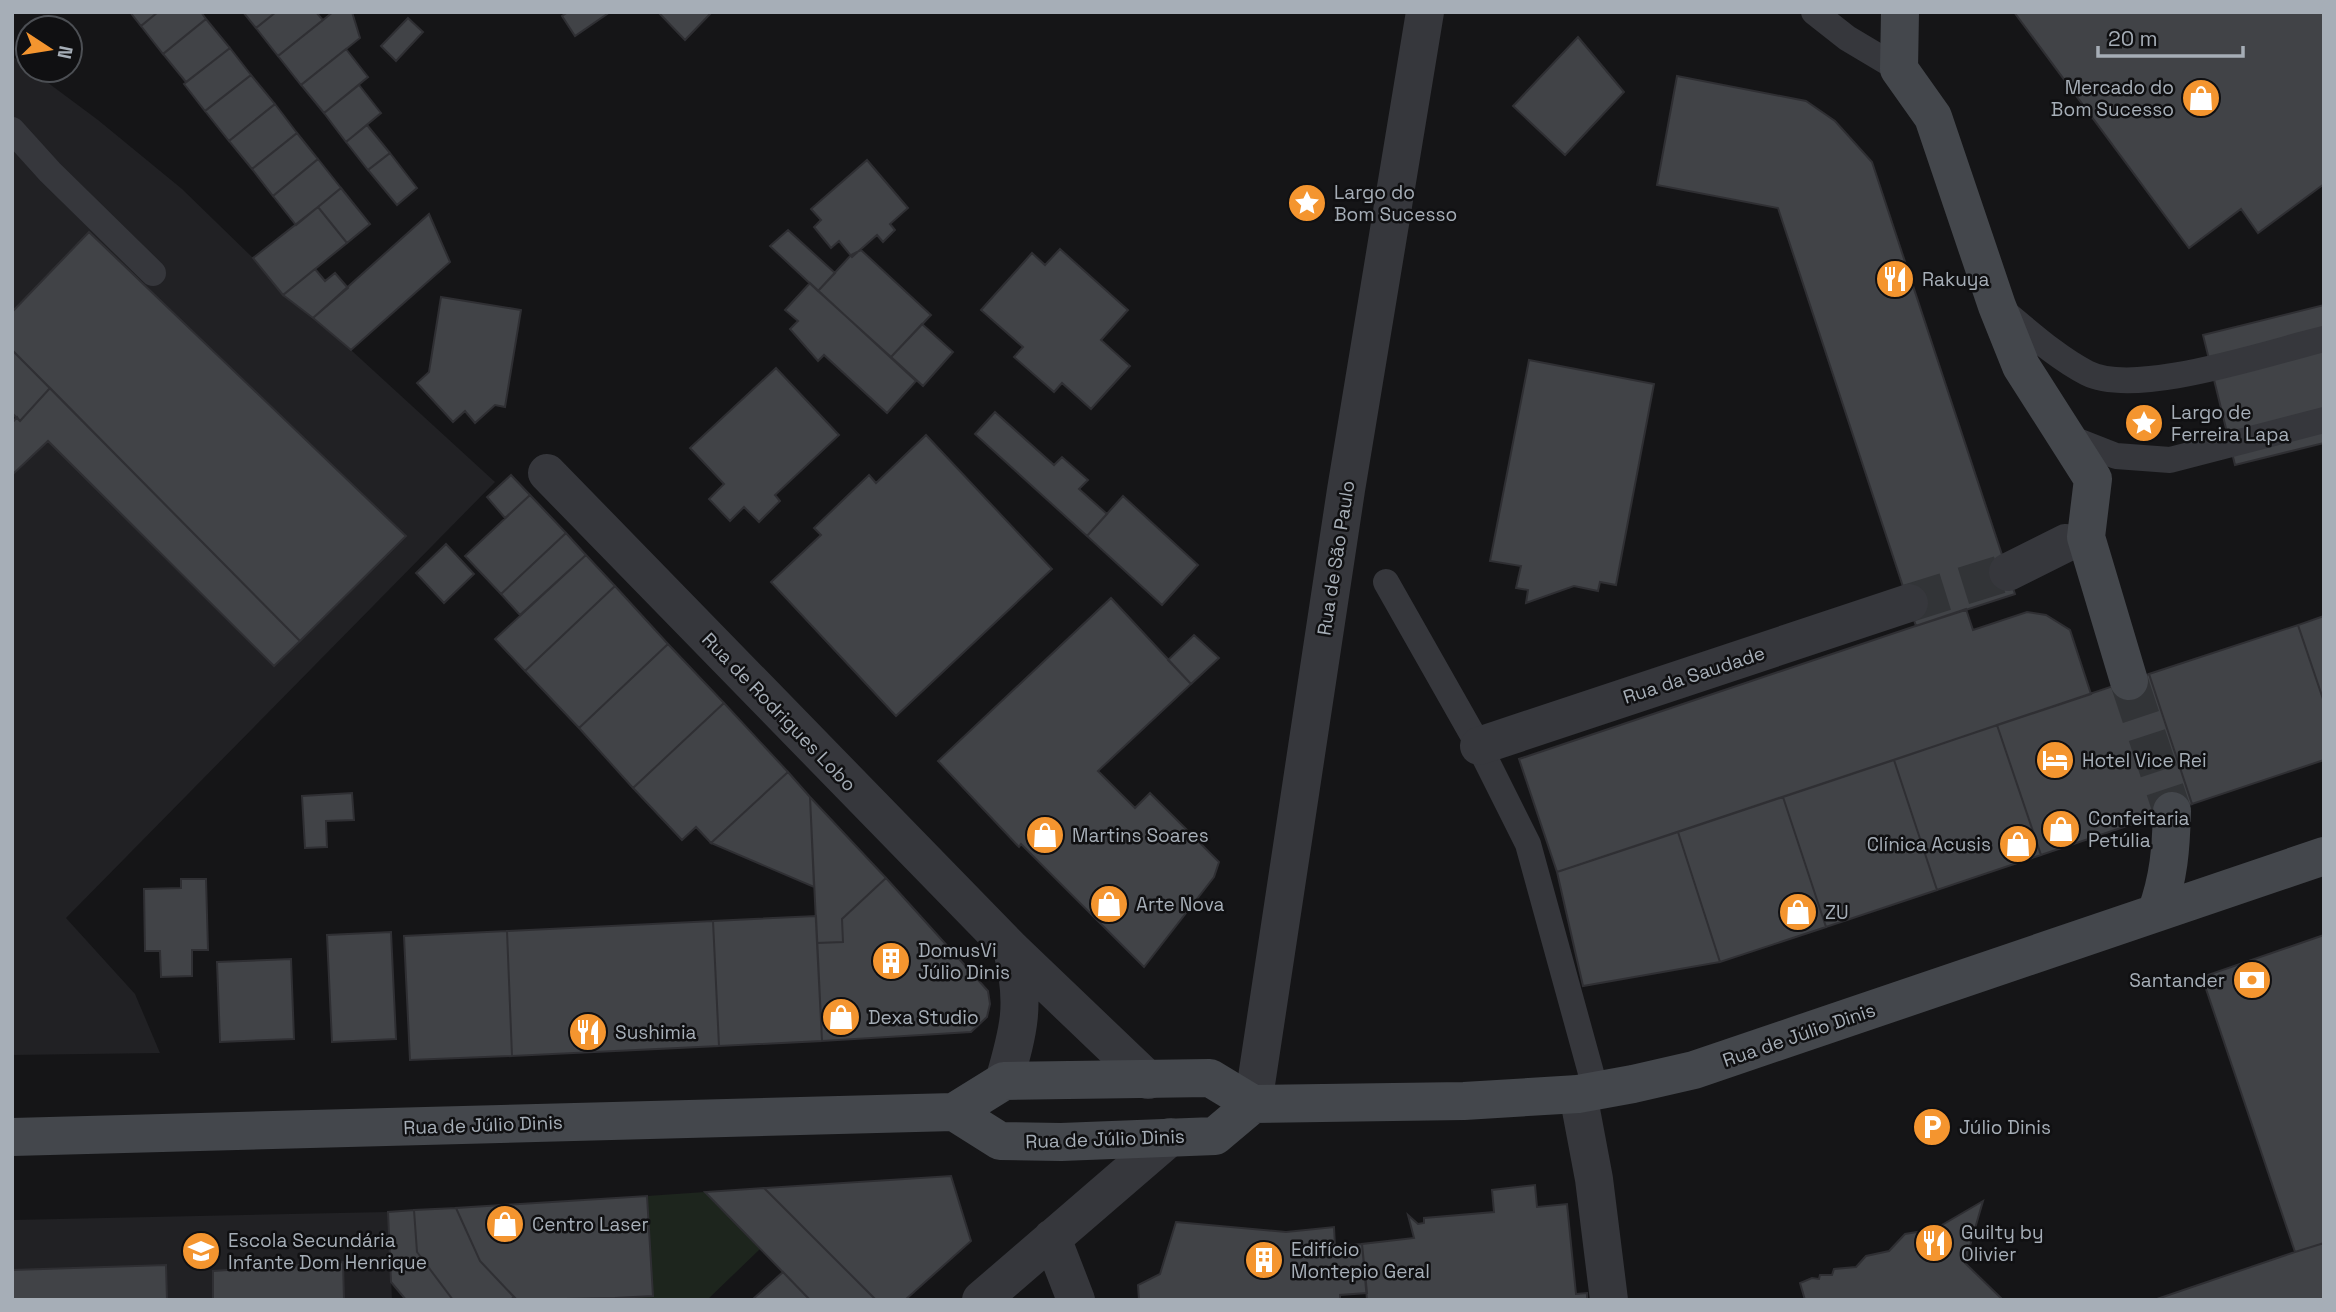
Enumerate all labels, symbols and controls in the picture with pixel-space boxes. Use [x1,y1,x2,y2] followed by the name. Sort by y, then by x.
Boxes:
[14,14,84,84] north arrow
[2098,14,2243,58] scale bar
[2108,25,2158,52] text: 20 m
[52,44,79,61] text: N
[2051,75,2174,122] place label: Mercado do Bom Sucesso
[2180,77,2222,119] shop icon: Mercado do Bom Sucesso
[1334,180,1457,227] place label: Largo do Bom Sucesso
[1286,182,1328,224] place icon: Largo do Bom Sucesso
[1874,258,1916,300] restaurant icon: Rakuya
[1922,267,1989,292] place label: Rakuya
[2171,400,2289,447] place label: Largo de Ferreira Lapa
[2123,402,2165,444] place icon: Largo de Ferreira Lapa
[1311,479,1361,637] street label: Rua de São Paulo
[697,627,861,797] street label: Rua de Rodrigues Lobo
[1620,640,1768,710] street label: Rua da Saudade
[2034,739,2076,781] hotel icon: Hotel Vice Rei
[2082,748,2207,773] place label: Hotel Vice Rei
[2088,806,2190,853] place label: Confeitaria Petúlia
[2040,808,2082,850] shop icon: Confeitaria Petúlia
[1024,814,1066,856] shop icon: Martins Soares
[1072,823,1209,848] place label: Martins Soares
[1997,823,2039,865] shop icon: Clínica Acusis
[1867,832,1991,857] place label: Clínica Acusis
[1088,883,1130,925] shop icon: Arte Nova
[1777,891,1819,933] shop icon: ZU
[1136,892,1225,917] place label: Arte Nova
[1825,900,1849,925] place label: ZU
[918,938,1010,985] place label: DomusVi Júlio Dinis
[870,940,912,982] building icon: DomusVi Júlio Dinis
[2231,959,2273,1001] bank icon: Santander
[2129,968,2225,993] place label: Santander
[820,996,862,1038] shop icon: Dexa Studio
[1719,997,1879,1073] street label: Rua de Júlio Dinis
[868,1005,979,1030] place label: Dexa Studio
[567,1011,609,1053] restaurant icon: Sushimia
[615,1020,697,1045] place label: Sushimia
[1911,1106,1953,1148] parking icon: Júlio Dinis
[403,1110,563,1140] street label: Rua de Júlio Dinis
[1959,1115,2051,1140] place label: Júlio Dinis
[1025,1124,1185,1154] street label: Rua de Júlio Dinis
[484,1203,526,1245] shop icon: Centro Laser
[532,1212,649,1237] place label: Centro Laser
[1961,1220,2044,1267] place label: Guilty by Olivier
[1913,1222,1955,1264] restaurant icon: Guilty by Olivier
[228,1228,427,1275] place label: Escola Secundária Infante Dom Henrique
[180,1230,222,1272] school or university icon: Escola Secundária Infante Dom Henrique
[1291,1237,1430,1284] place label: Edifício Montepio Geral
[1243,1239,1285,1281] building icon: Edifício Montepio Geral

